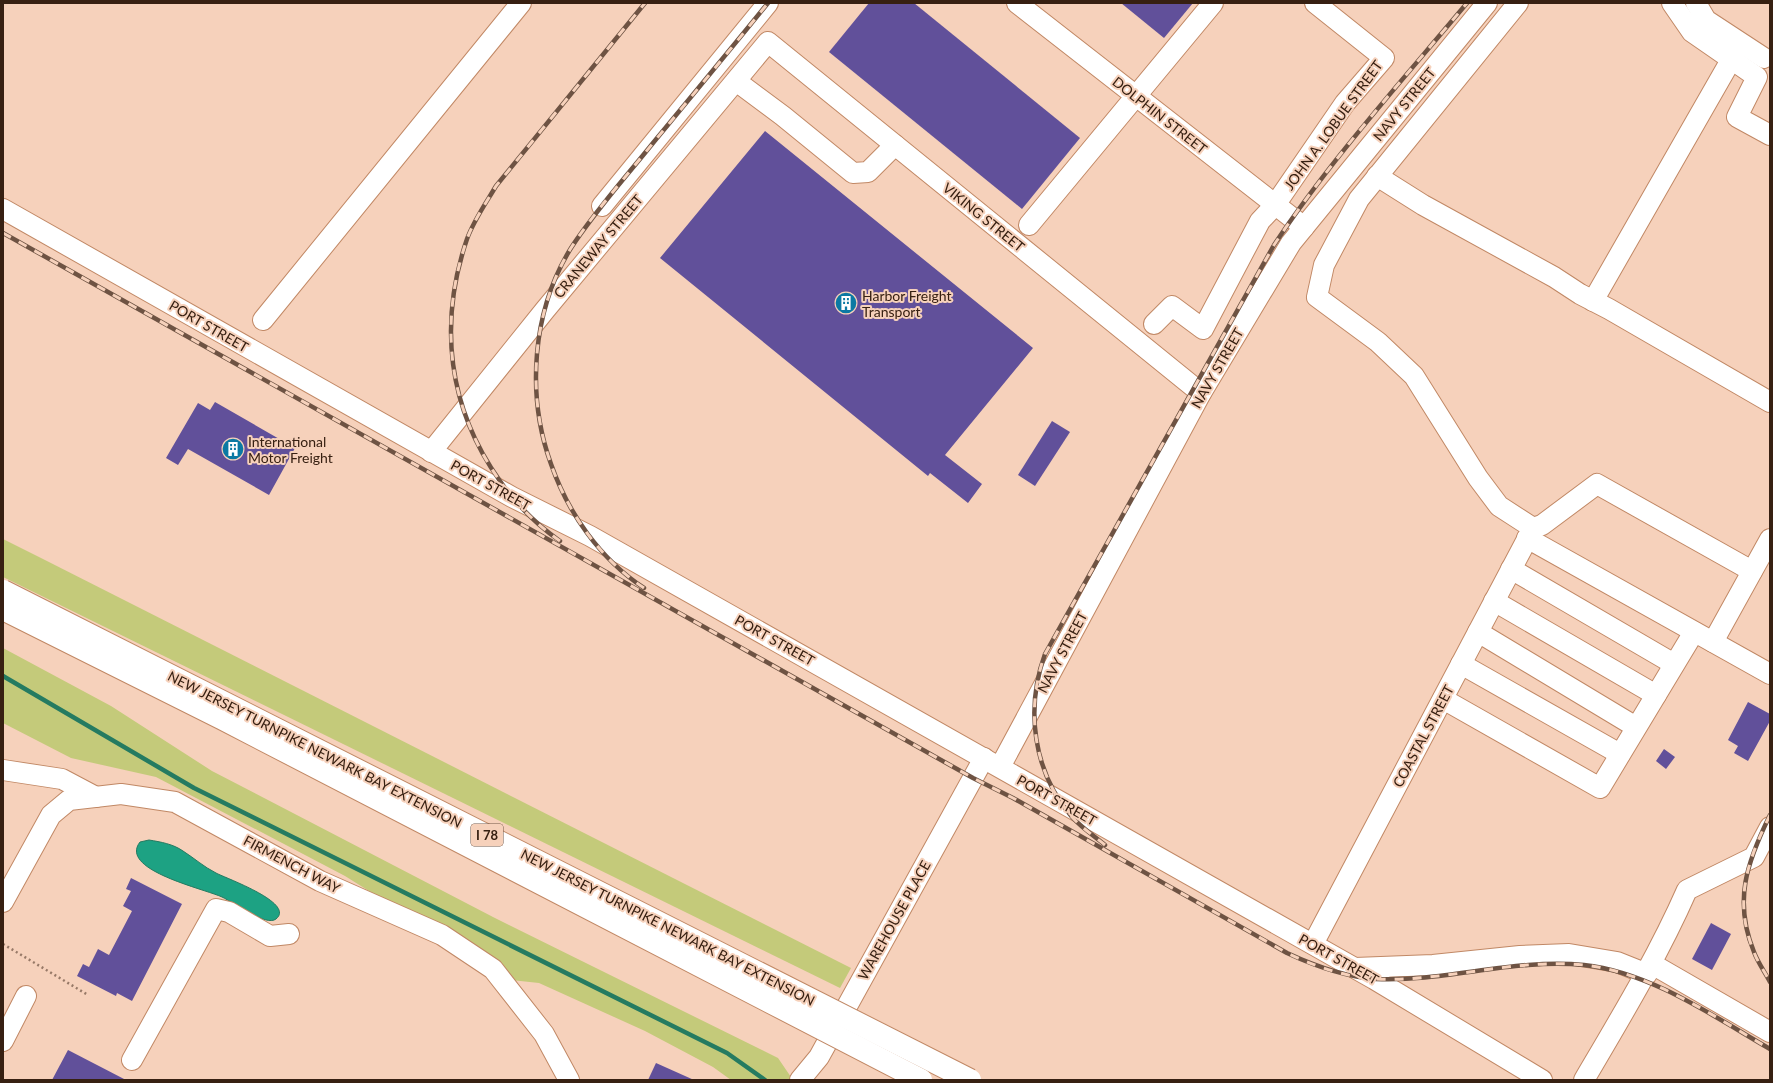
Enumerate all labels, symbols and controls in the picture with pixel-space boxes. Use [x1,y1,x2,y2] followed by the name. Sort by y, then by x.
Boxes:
[1280,56,1386,193] street label: JOHN A. LOBUE STREET
[1369,63,1439,144] street label: NAVY STREET
[1109,73,1211,158] street label: DOLPHIN STREET
[940,179,1029,256] street label: VIKING STREET
[550,190,647,301] street label: CRANEWAY STREET
[862,287,952,320] place label: Harbor Freight Transport
[833,290,859,316] building icon: Harbor Freight Transport
[166,296,252,356] street label: PORT STREET
[1187,324,1247,411] street label: NAVY STREET
[248,433,333,466] place label: International Motor Freight
[220,436,246,462] building icon: International Motor Freight
[448,456,534,514] street label: PORT STREET
[1033,608,1091,696] street label: NAVY STREET
[732,611,818,669] street label: PORT STREET
[165,667,465,831] street label: NEW JERSEY TURNPIKE NEWARK BAY EXTENSION
[1389,681,1457,790] street label: COASTAL STREET
[1014,771,1100,829] street label: PORT STREET
[471,824,503,846] road number: I 78
[241,831,343,897] street label: FIRMENCH WAY
[518,845,818,1009] street label: NEW JERSEY TURNPIKE NEWARK BAY EXTENSION
[854,857,934,983] street label: WAREHOUSE PLACE
[1296,930,1382,988] street label: PORT STREET

